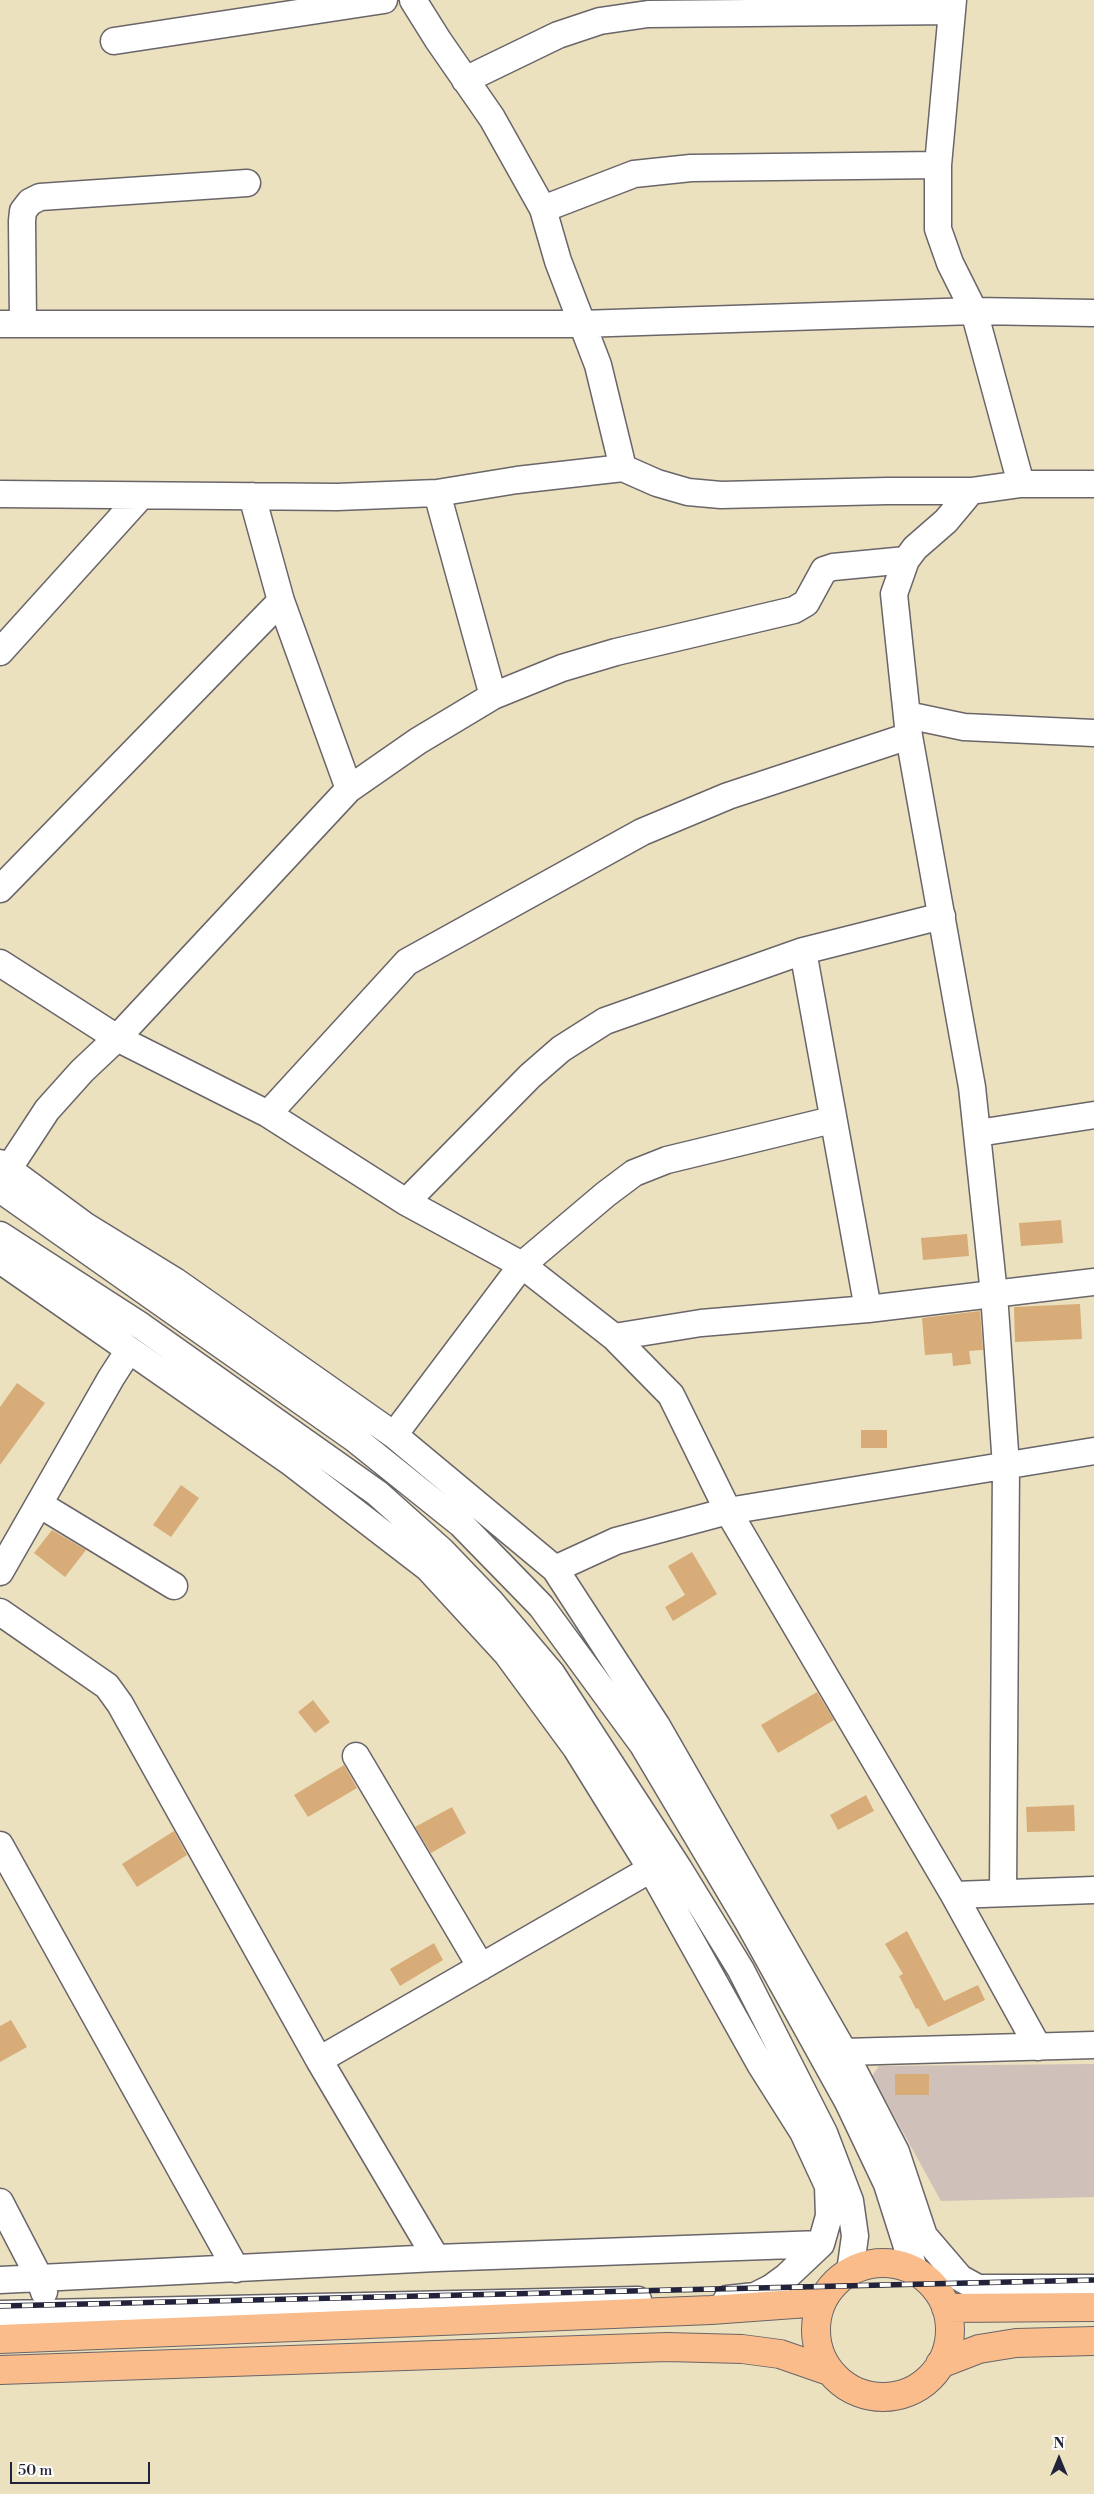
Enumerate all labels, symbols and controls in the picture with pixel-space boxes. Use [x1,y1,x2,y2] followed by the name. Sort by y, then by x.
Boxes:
[1034,2434,1084,2484] north arrow
[1053,2435,1065,2453] text: N
[12,2452,152,2484] scale bar
[18,2461,52,2480] text: 50 m

